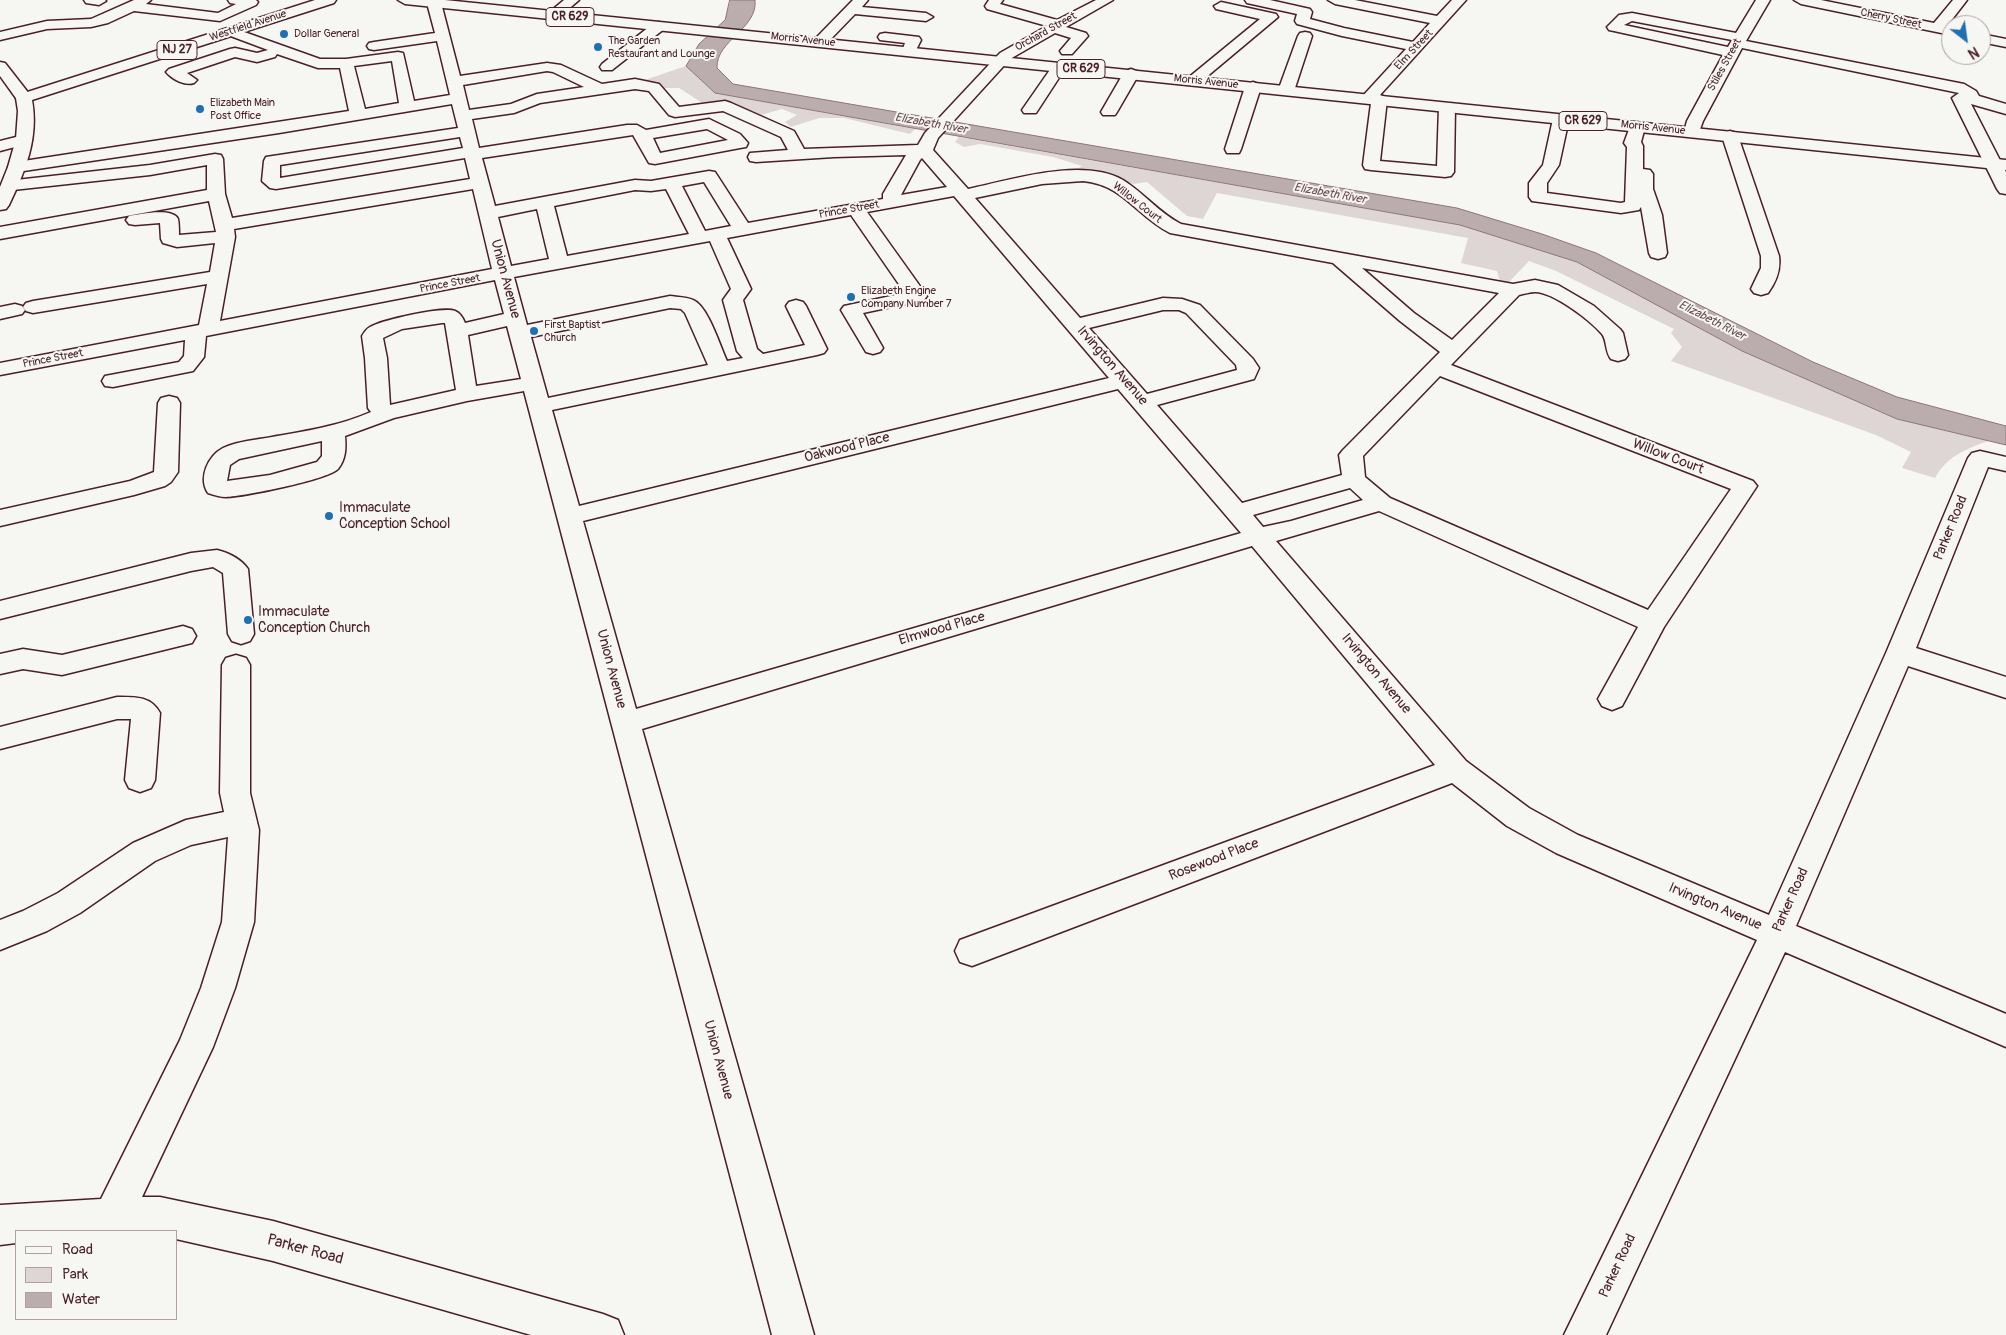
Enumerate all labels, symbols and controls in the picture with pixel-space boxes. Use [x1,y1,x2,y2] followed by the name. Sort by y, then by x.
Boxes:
[1859,6,1923,32] street label: Cherry Street
[208,7,288,45] street label: Westfield Avenue
[546,8,594,26] road number: CR 629
[1013,10,1079,54] street label: Orchard Street
[1941,15,1991,65] north arrow
[294,27,359,41] place label: Dollar General
[1392,27,1436,73] street label: Elm Street
[278,28,290,40] marker: Dollar General
[770,30,836,50] street label: Morris Avenue
[608,34,715,60] place label: The Garden Restaurant and Lounge
[1705,36,1745,94] street label: Stiles Street
[157,40,197,60] road number: NJ 27
[592,41,604,53] marker: The Garden Restaurant and Lounge
[1965,43,1982,62] text: N
[1057,60,1105,78] road number: CR 629
[1173,72,1239,92] street label: Morris Avenue
[210,96,275,122] place label: Elizabeth Main Post Office
[194,103,206,115] marker: Elizabeth Main Post Office
[894,111,968,137] water label: Elizabeth River
[1559,112,1607,130] road number: CR 629
[1620,118,1686,138] street label: Morris Avenue
[1110,180,1164,226] street label: Willow Court
[1293,181,1367,207] water label: Elizabeth River
[818,198,880,222] street label: Prince Street
[486,238,524,320] street label: Union Avenue
[419,272,481,296] street label: Prince Street
[861,284,952,310] place label: Elizabeth Engine Company Number 7
[845,291,857,303] marker: Elizabeth Engine Company Number 7
[1676,298,1748,344] water label: Elizabeth River
[544,318,601,344] place label: First Baptist Church
[1073,323,1151,409] street label: Irvington Avenue
[528,325,540,337] marker: First Baptist Church
[22,347,84,371] street label: Prince Street
[803,429,891,467] street label: Oakwood Place
[1630,436,1706,478] street label: Willow Court
[1930,493,1972,563] street label: Parker Road
[339,500,450,532] place label: Immaculate Conception School
[323,510,335,522] marker: Immaculate Conception School
[258,604,370,636] place label: Immaculate Conception Church
[897,609,987,649] street label: Elmwood Place
[242,614,254,626] marker: Immaculate Conception Church
[592,628,630,710] street label: Union Avenue
[1338,630,1414,718] street label: Irvington Avenue
[1167,835,1261,885] street label: Rosewood Place
[1769,865,1813,935] street label: Parker Road
[1666,880,1764,934] street label: Irvington Avenue
[699,1019,737,1101] street label: Union Avenue
[15,1230,178,1320] legend
[265,1231,345,1269] street label: Parker Road
[1596,1231,1640,1301] street label: Parker Road
[62,1240,93,1259] text: Road
[62,1265,88,1284] text: Park
[62,1290,100,1309] text: Water

